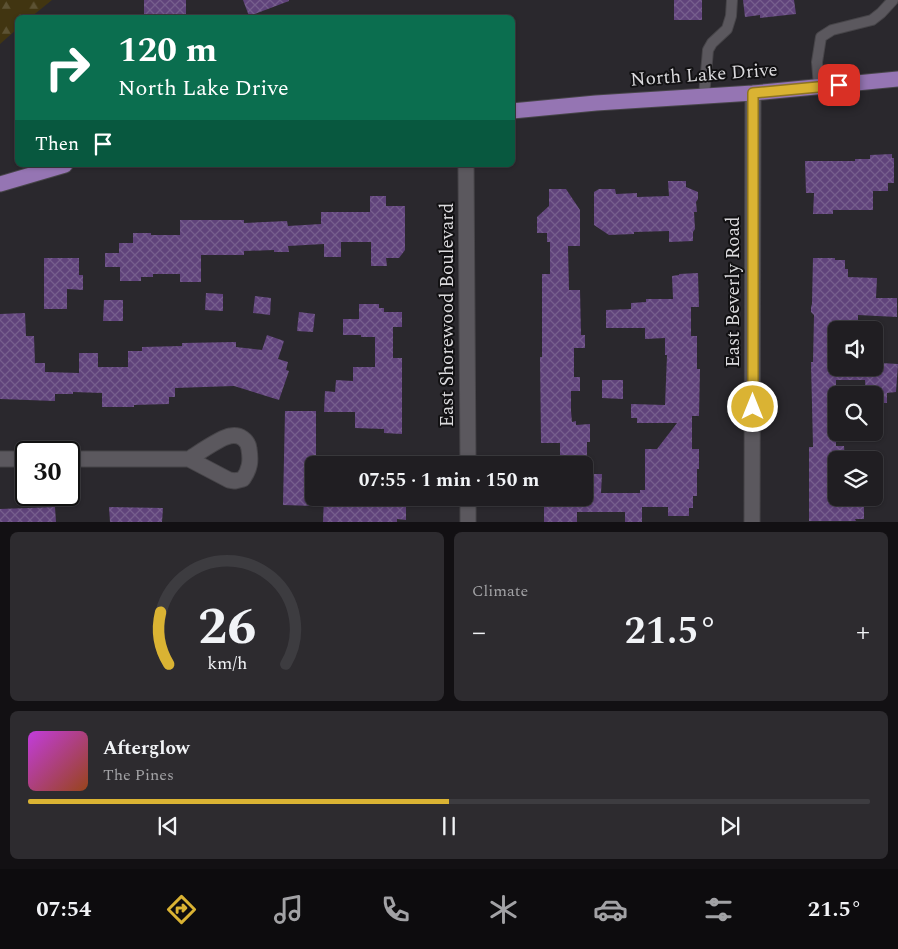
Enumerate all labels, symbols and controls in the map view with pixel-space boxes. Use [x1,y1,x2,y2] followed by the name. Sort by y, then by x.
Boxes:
[118,24,217,77] text: 120 m
[35,35,100,100] icon: right
[629,55,779,95] street label: North Lake Drive
[818,64,860,106] pin
[825,71,853,99] icon: arrive
[118,72,289,105] text: North Lake Drive
[35,130,79,159] text: Then
[89,130,117,158] icon: arrive
[433,203,462,427] street label: East Shorewood Boulevard
[719,216,748,368] street label: East Beverly Road
[828,321,883,506] map controls
[828,321,883,376] button: sound
[726,380,778,432] position arrow
[828,386,883,441] button: search
[15,441,80,506] speed limit sign: 30
[828,451,883,506] button: layers
[359,466,539,495] text: 07:55 · 1 min · 150 m
[472,579,528,603] text: Climate
[198,588,256,667] text: 26
[624,603,718,661] text: 21.5°
[472,611,486,654] text: −
[856,611,870,654] text: +
[207,650,247,677] text: km/h
[103,734,190,763] text: Afterglow
[103,763,174,787] text: The Pines
[154,812,182,840] icon: previous
[435,812,463,840] icon: pause
[716,812,744,840] icon: next
[164,892,199,927] icon: directions
[271,892,306,927] icon: music
[378,892,413,927] icon: phone
[486,892,521,927] icon: climate
[593,892,628,927] icon: car
[701,892,736,927] icon: filters
[36,893,91,926] text: 07:54
[808,893,862,926] text: 21.5°

